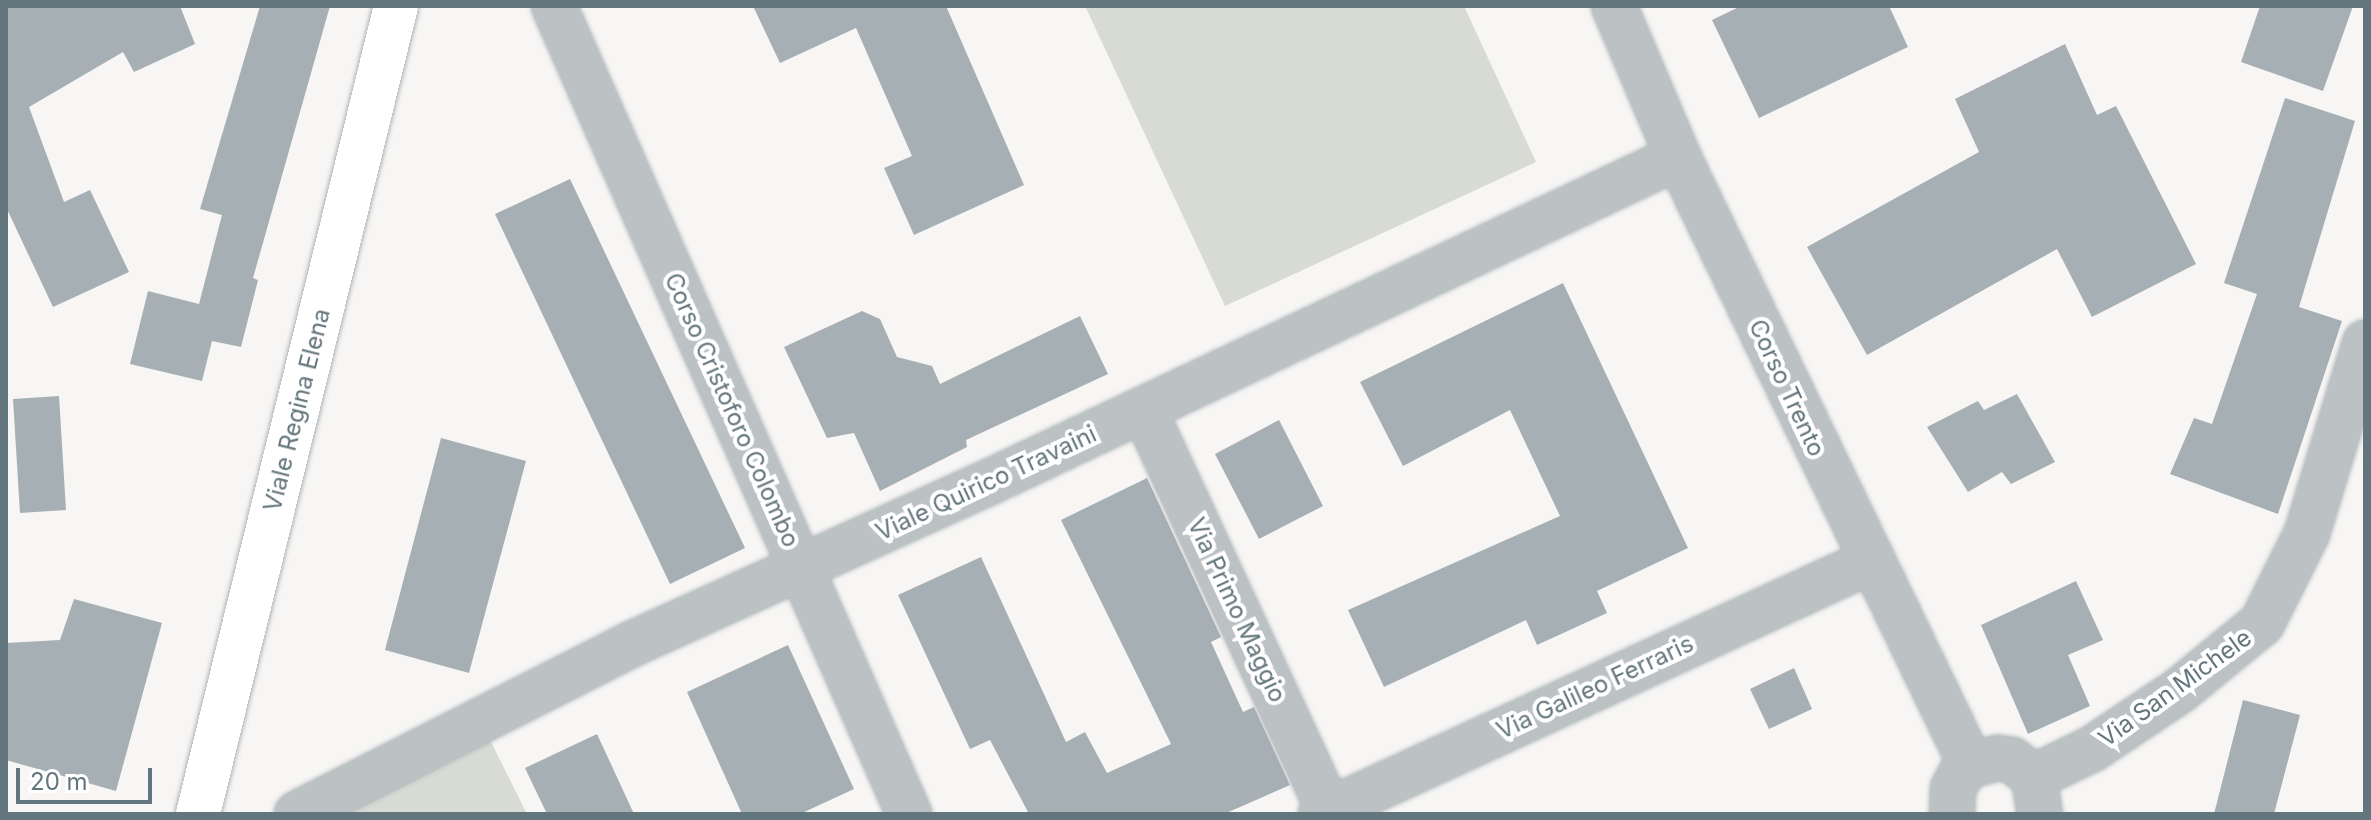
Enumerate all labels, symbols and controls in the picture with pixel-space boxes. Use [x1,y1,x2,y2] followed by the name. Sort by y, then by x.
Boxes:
[658,269,806,551] street label: Corso Cristoforo Colombo
[258,305,336,515] street label: Viale Regina Elena
[1743,315,1831,461] street label: Corso Trento
[871,419,1101,547] street label: Viale Quirico Travaini
[1182,513,1292,707] street label: Via Primo Maggio
[2093,623,2257,753] street label: Via San Michele
[1492,629,1698,745] street label: Via Galileo Ferraris
[20,752,156,802] scale bar
[30,767,88,796] text: 20 m

